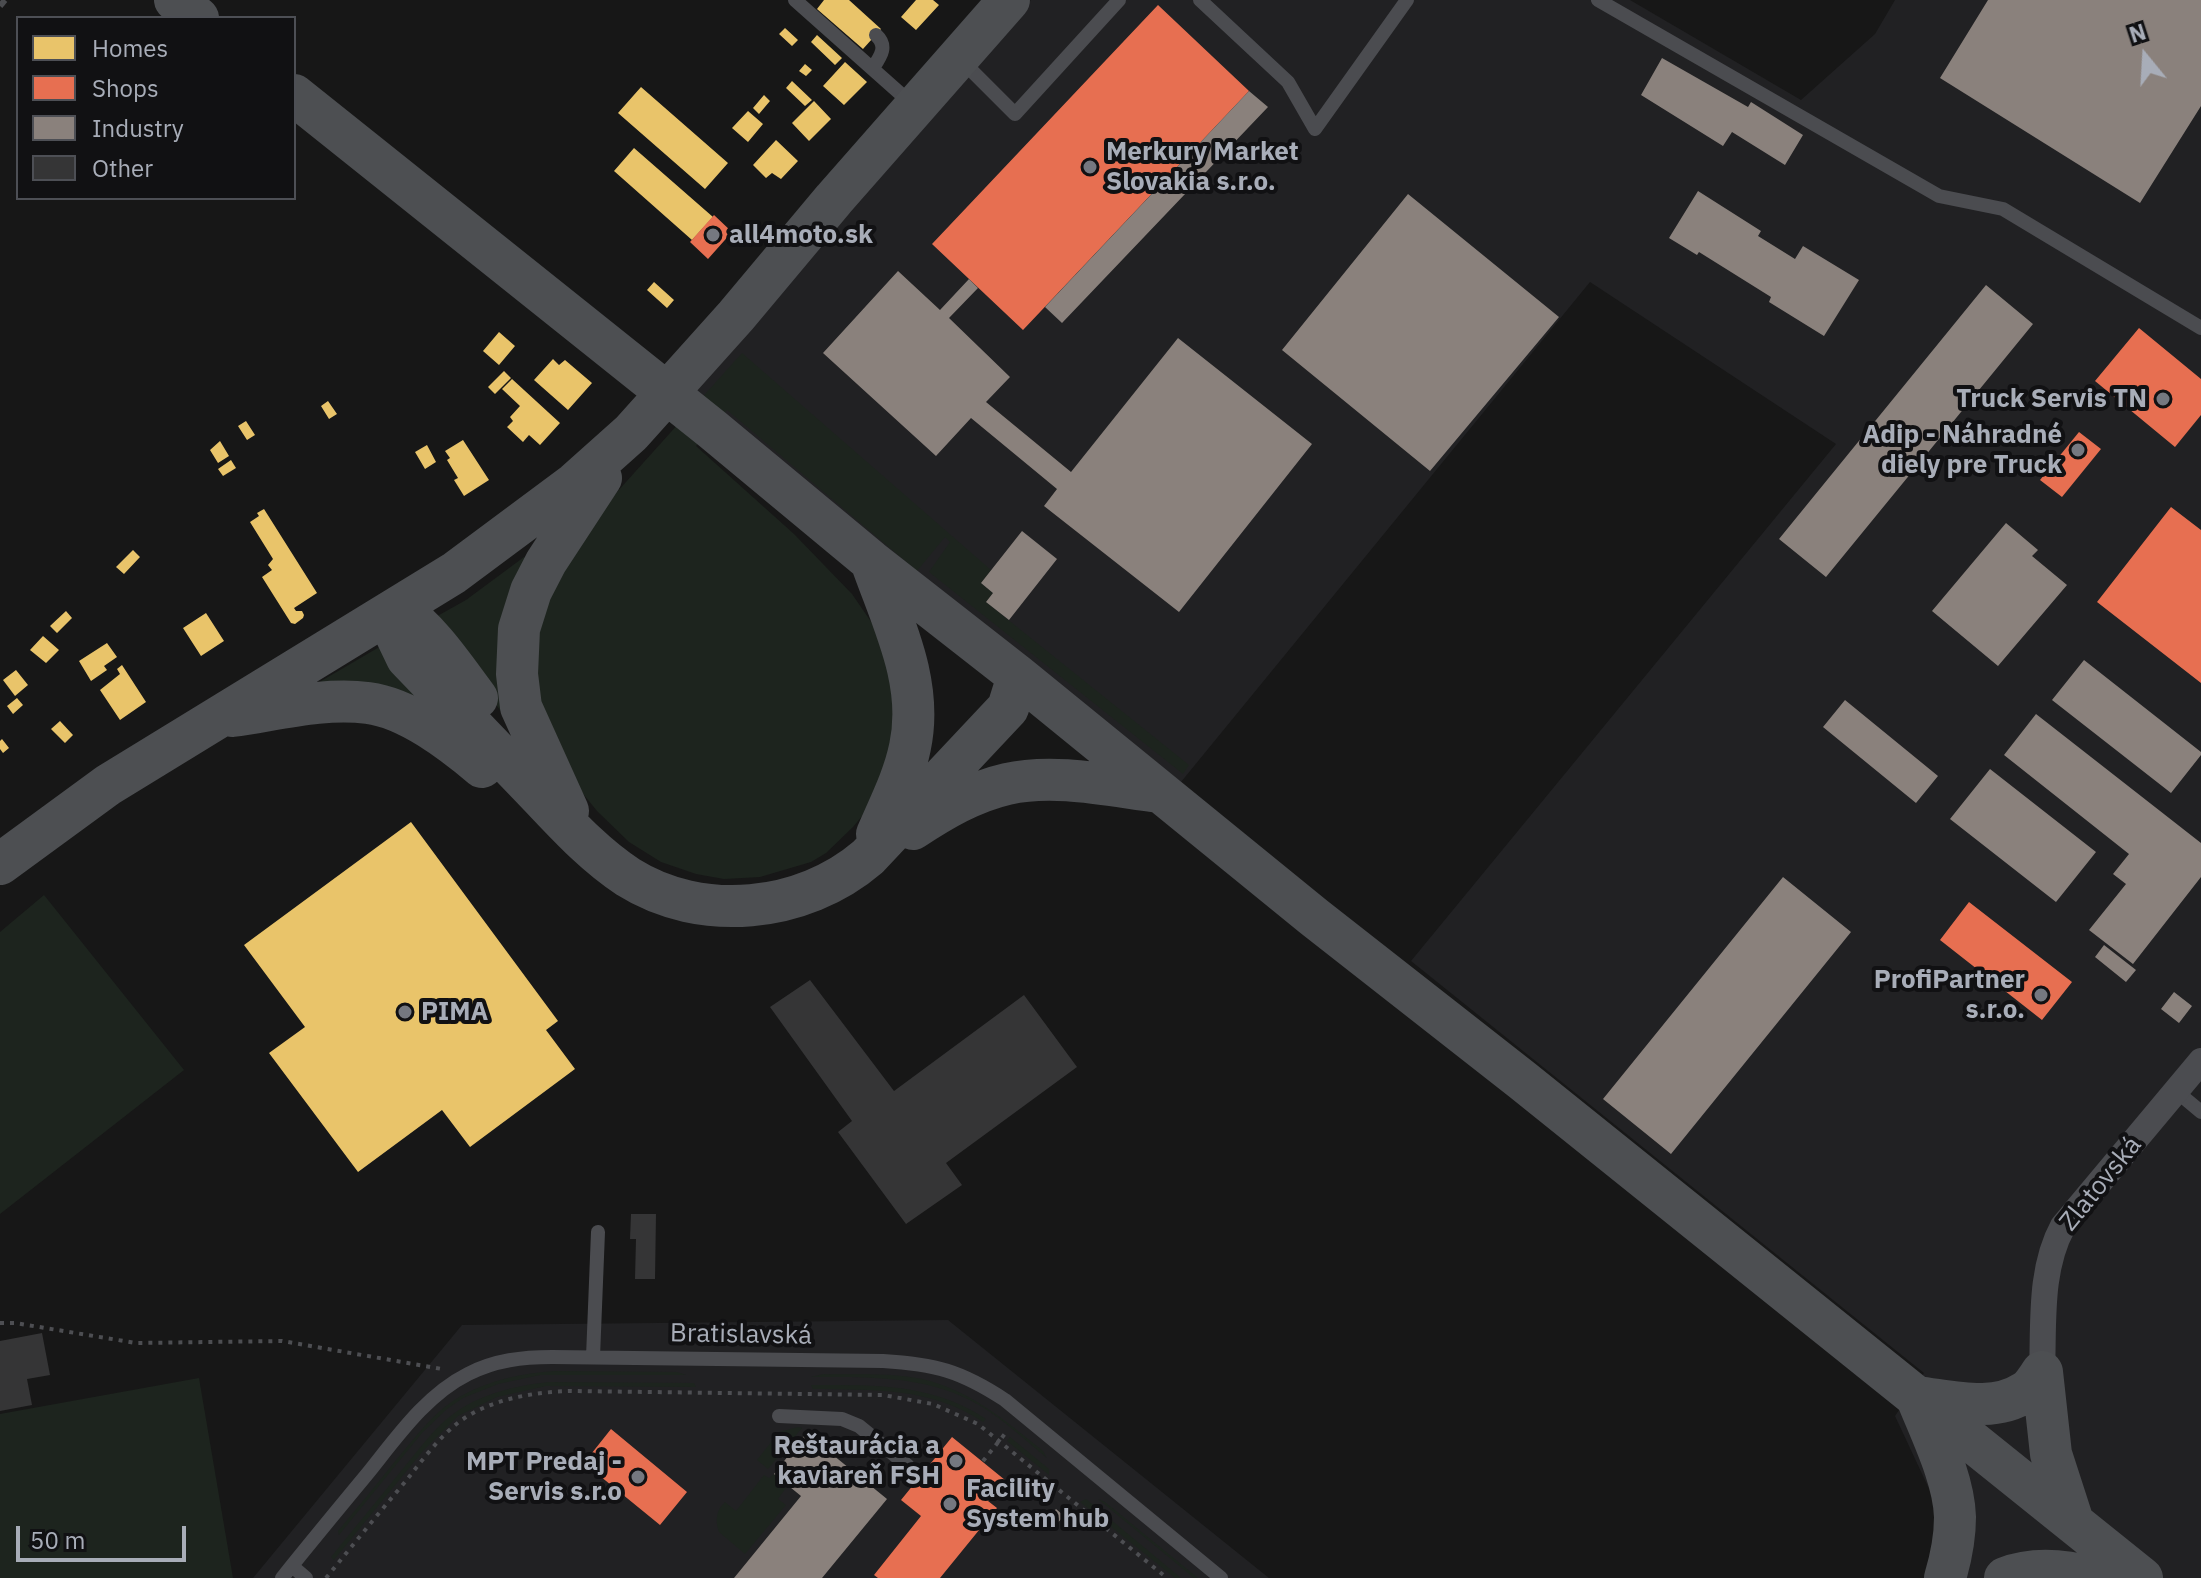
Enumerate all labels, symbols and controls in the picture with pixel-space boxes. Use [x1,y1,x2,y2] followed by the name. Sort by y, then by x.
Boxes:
[16,16,296,200] legend
[2105,16,2185,96] north arrow
[2125,16,2149,49] text: N
[92,32,168,64] text: Homes
[92,72,159,104] text: Shops
[92,112,184,144] text: Industry
[1106,136,1299,198] place label: Merkury Market Slovakia s.r.o.
[92,152,153,184] text: Other
[1081,158,1099,176] marker: Merkury Market Slovakia s.r.o.
[729,219,873,251] place label: all4moto.sk
[704,226,722,244] marker: all4moto.sk
[1956,383,2147,415] place label: Truck Servis TN
[2154,390,2172,408] marker: Truck Servis TN
[1862,419,2062,480] place label: Adip - Náhradné diely pre Truck
[2069,441,2087,459] marker: Adip - Náhradné diely pre Truck
[1874,964,2025,1026] place label: ProfiPartner s.r.o.
[2032,986,2050,1004] marker: ProfiPartner s.r.o.
[421,996,488,1028] place label: PIMA
[396,1003,414,1021] marker: PIMA
[2054,1131,2148,1237] street label: Zlatovská
[670,1318,812,1352] street label: Bratislavská
[774,1430,940,1492] place label: Reštaurácia a kaviareň FSH
[466,1446,622,1508] place label: MPT Predaj - Servis s.r.o
[947,1452,965,1470] marker: Reštaurácia a kaviareň FSH
[629,1468,647,1486] marker: MPT Predaj - Servis s.r.o
[966,1473,1109,1534] place label: Facility System hub
[941,1495,959,1513] marker: Facility System hub
[20,1510,190,1560] scale bar
[30,1524,85,1556] text: 50 m

